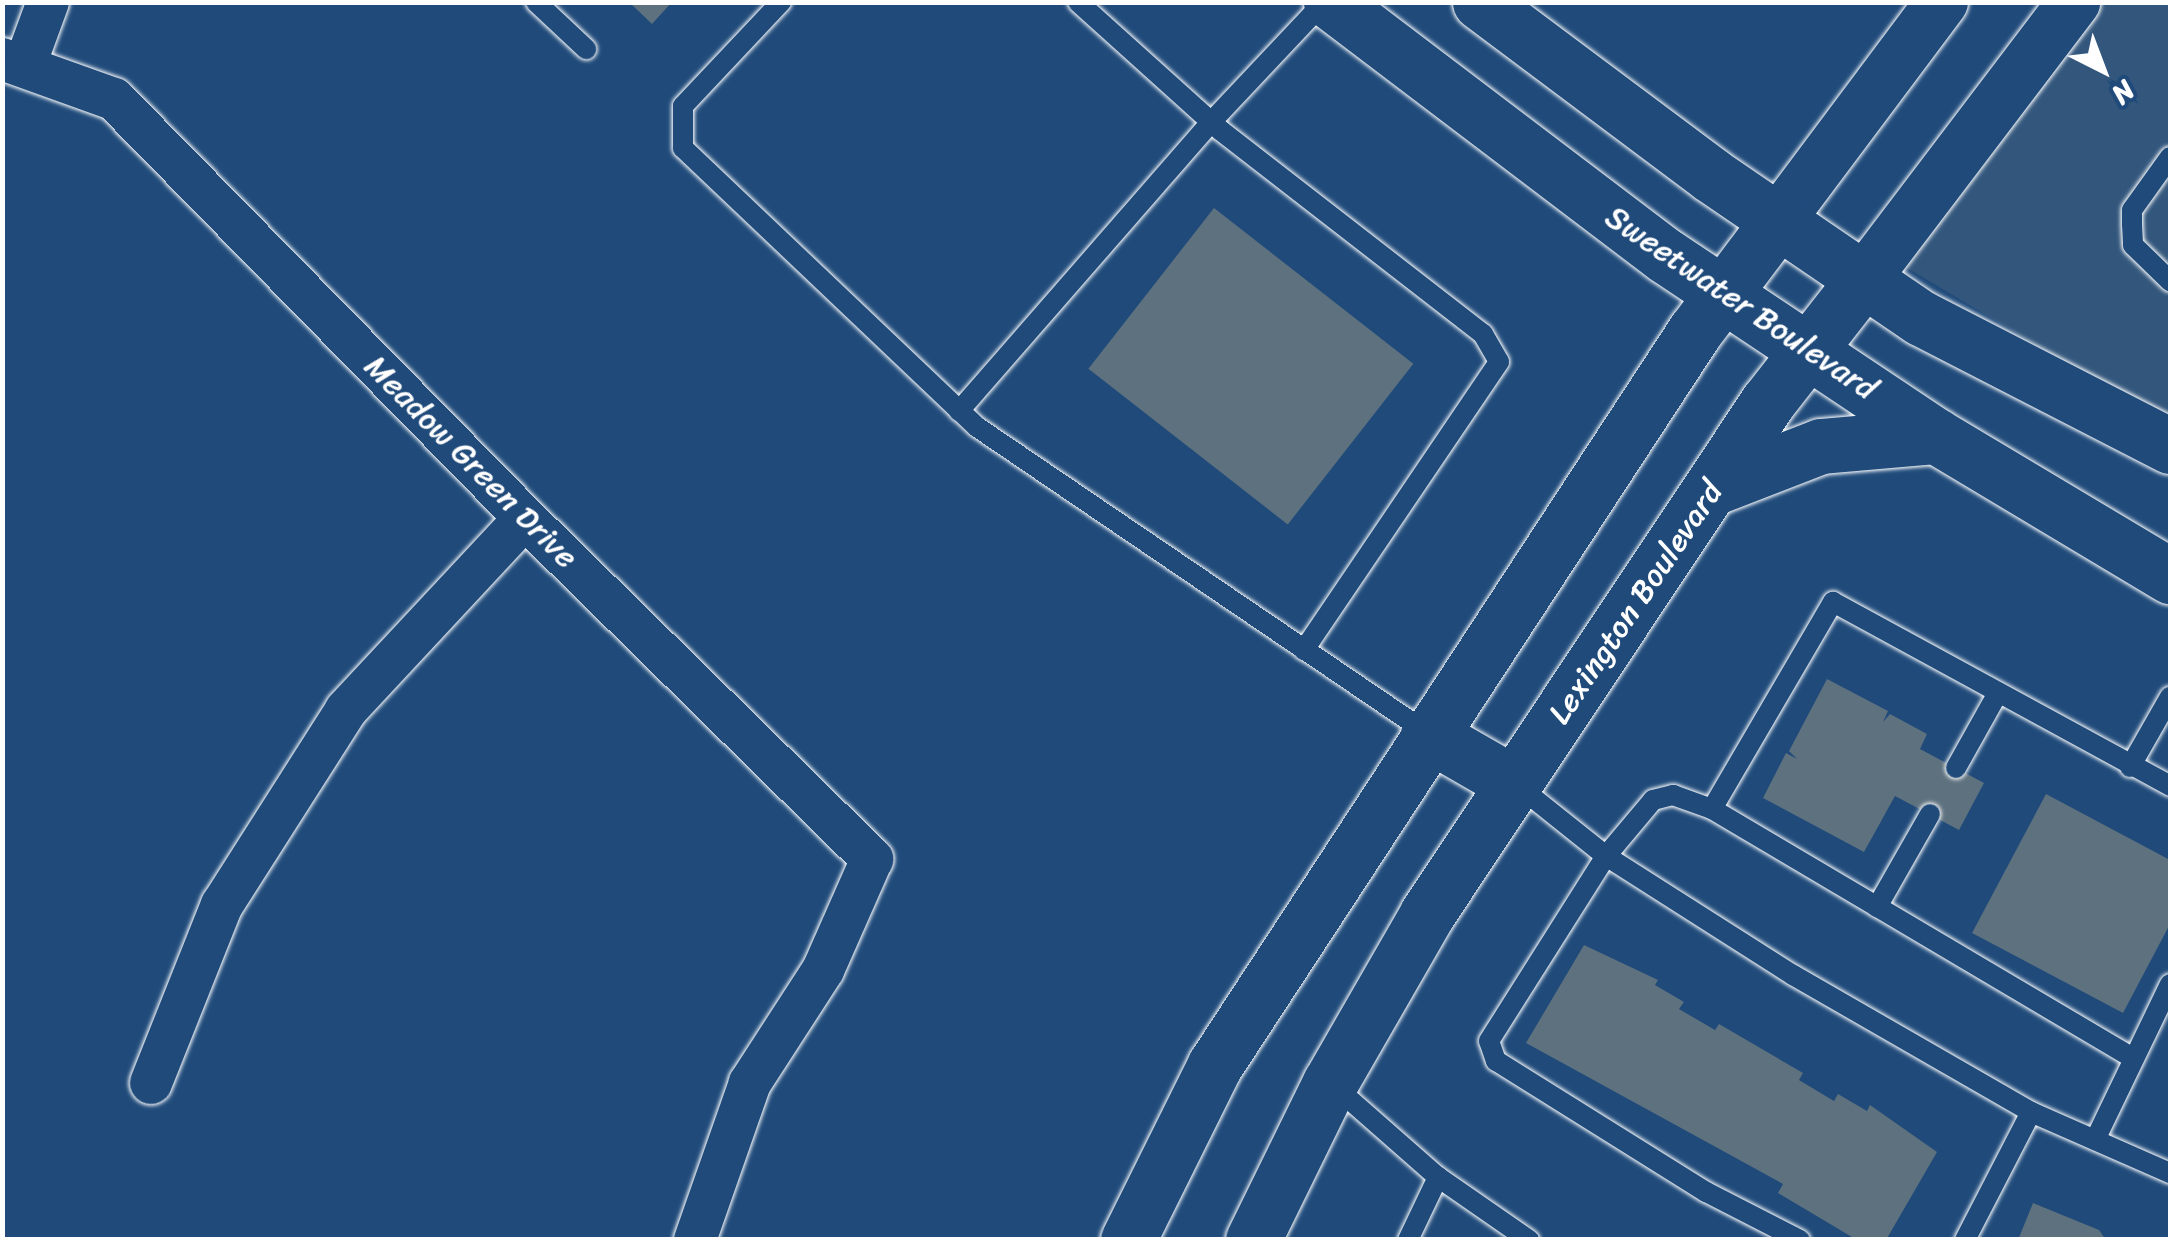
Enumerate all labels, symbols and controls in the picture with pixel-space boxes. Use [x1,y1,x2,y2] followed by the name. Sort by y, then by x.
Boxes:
[2053,20,2153,120] north arrow
[2100,68,2147,117] text: N
[1598,198,1884,408] street label: Sweetwater Boulevard
[356,347,586,577] street label: Meadow Green Drive
[1541,474,1731,732] street label: Lexington Boulevard

